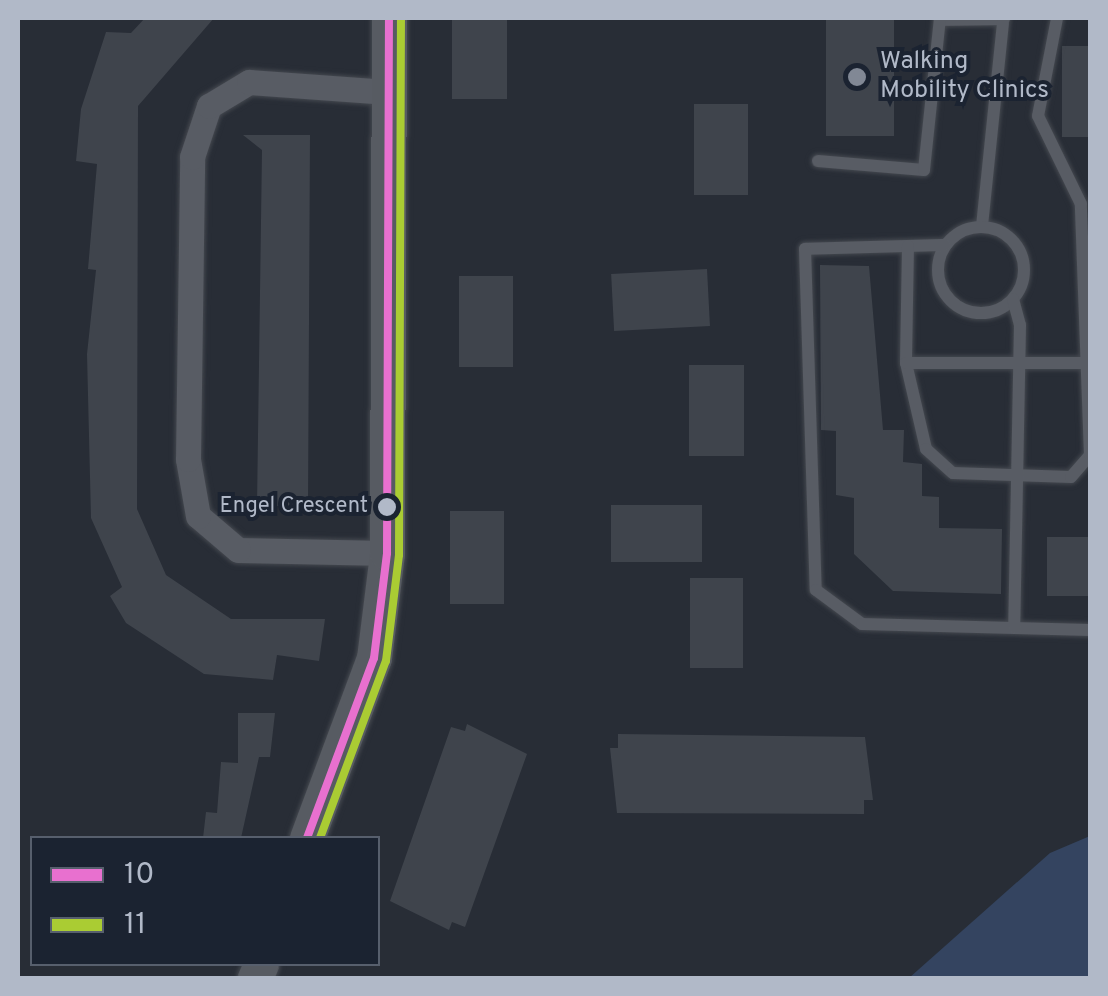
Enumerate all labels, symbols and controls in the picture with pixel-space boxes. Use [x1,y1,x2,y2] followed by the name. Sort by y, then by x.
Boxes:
[880,48,1049,107] place label: Walking Mobility Clinics
[844,64,870,90] marker: Walking Mobility Clinics
[220,494,368,520] place label: Engel Crescent
[377,497,397,517] marker: Engel Crescent
[30,836,380,966] legend
[124,857,154,894] text: 10
[124,907,146,944] text: 11

